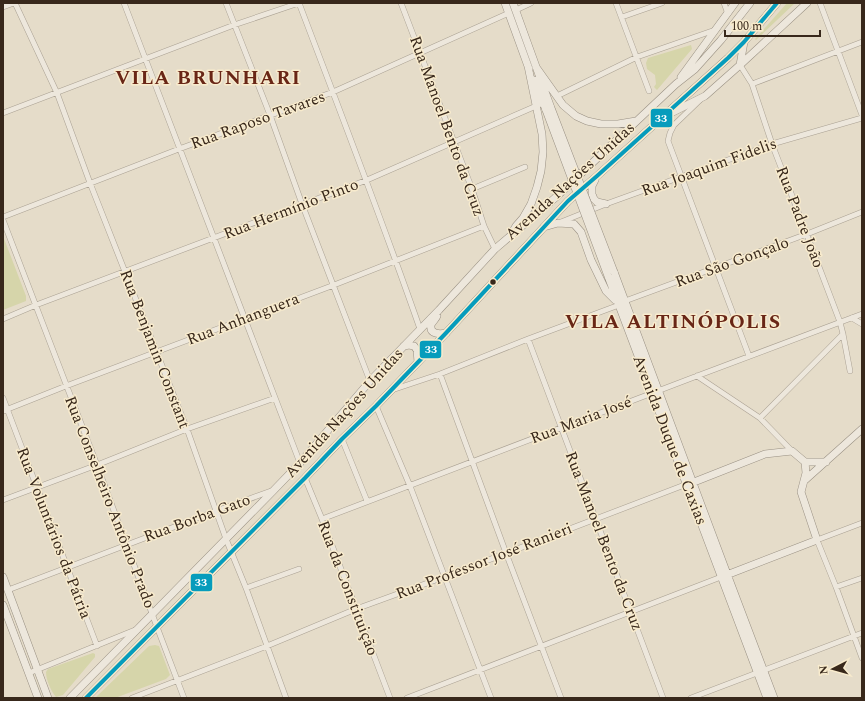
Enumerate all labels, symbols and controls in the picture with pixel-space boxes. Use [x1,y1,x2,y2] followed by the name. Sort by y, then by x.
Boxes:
[725,12,820,38] scale bar
[731,17,762,36] text: 100 m
[403,32,491,220] street label: Rua Manoel Bento da Cruz
[115,63,301,93] district label: VILA BRUNHARI
[187,84,329,156] street label: Rua Raposo Tavares
[650,108,673,128] line badge: 33
[655,110,667,127] text: 33
[500,116,640,246] street label: Avenida Nações Unidas
[638,131,780,203] street label: Rua Joaquim Fidelis
[770,163,830,271] street label: Rua Padre João
[220,172,362,246] street label: Rua Hermínio Pinto
[672,230,792,294] street label: Rua São Gonçalo
[114,266,197,432] street label: Rua Benjamin Constant
[488,277,498,287] unlabelled marker
[183,286,303,351] street label: Rua Anhanguera
[565,307,781,337] district label: VILA ALTINÓPOLIS
[419,340,442,359] line badge: 33
[425,341,437,358] text: 33
[279,343,409,483] street label: Avenida Nações Unidas
[626,351,714,529] street label: Avenida Duque de Caxias
[527,390,635,450] street label: Rua Maria José
[58,392,162,612] street label: Rua Conselheiro Antônio Prado
[10,444,98,622] street label: Rua Voluntários da Pátria
[559,448,649,634] street label: Rua Manoel Bento da Cruz
[140,488,254,548] street label: Rua Borba Gato
[392,516,576,606] street label: Rua Professor José Ranieri
[311,517,385,659] street label: Rua da Constituição
[190,573,213,592] line badge: 33
[195,574,207,591] text: 33
[813,649,853,689] north arrow
[815,665,832,675] text: N

